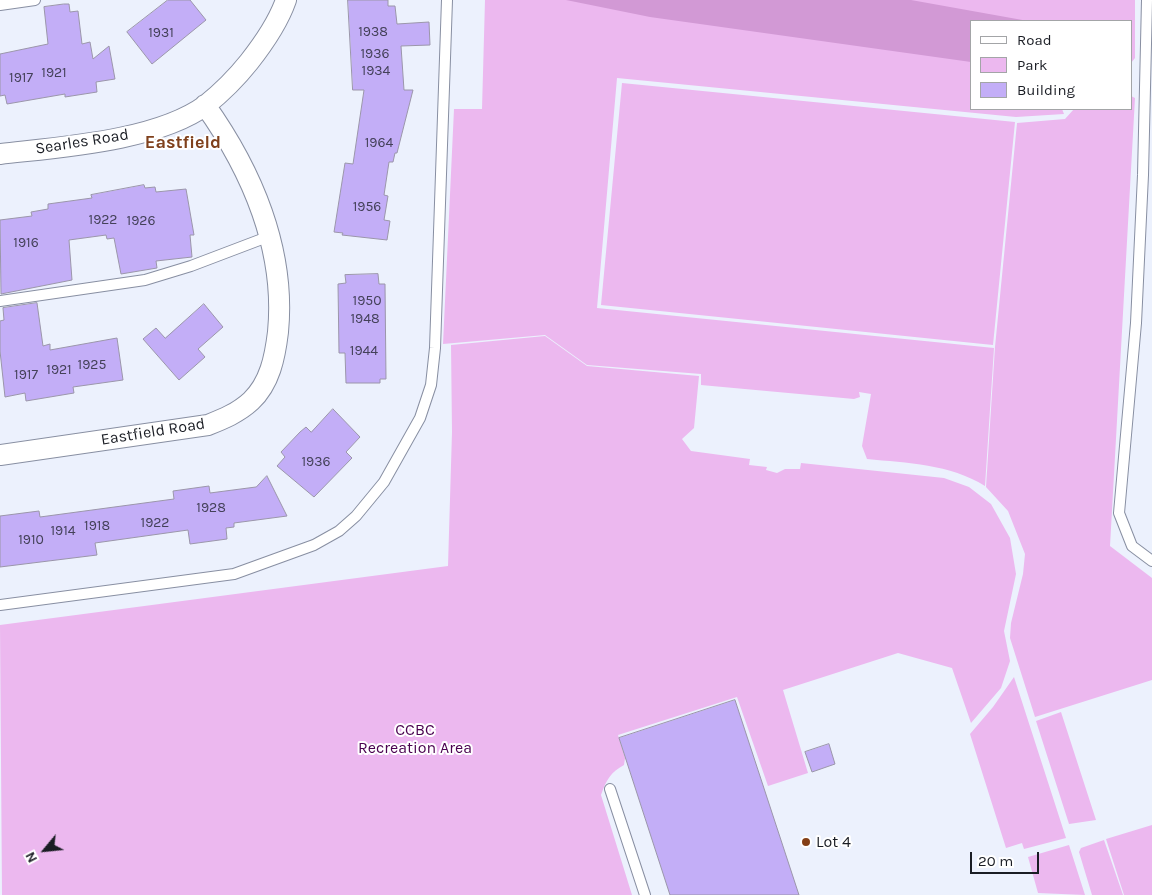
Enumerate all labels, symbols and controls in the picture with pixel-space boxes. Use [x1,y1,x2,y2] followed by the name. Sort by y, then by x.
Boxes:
[970,20,1132,110] legend
[358,24,388,40] house number: 1938
[148,25,174,41] house number: 1931
[1017,31,1052,49] text: Road
[360,46,390,62] house number: 1936
[1017,56,1047,74] text: Park
[362,63,390,79] house number: 1934
[41,65,67,81] house number: 1921
[9,70,33,86] house number: 1917
[1017,81,1075,99] text: Building
[34,125,130,159] street label: Searles Road
[145,132,221,154] district label: Eastfield
[365,135,393,151] house number: 1964
[353,199,381,215] house number: 1956
[89,212,117,228] house number: 1922
[127,213,155,229] house number: 1926
[13,235,39,251] house number: 1916
[353,293,381,309] house number: 1950
[350,311,380,327] house number: 1948
[350,343,378,359] house number: 1944
[78,357,106,373] house number: 1925
[46,362,72,378] house number: 1921
[14,367,38,383] house number: 1917
[100,414,206,450] street label: Eastfield Road
[301,454,331,470] house number: 1936
[196,500,226,516] house number: 1928
[141,515,169,531] house number: 1922
[84,518,110,534] house number: 1918
[50,523,76,539] house number: 1914
[18,532,44,548] house number: 1910
[358,720,472,758] park label: CCBC Recreation Area
[20,825,70,875] north arrow
[816,832,851,852] place label: Lot 4
[800,836,812,848] marker: Lot 4
[972,842,1041,874] scale bar
[21,849,41,866] text: N
[978,852,1013,870] text: 20 m

